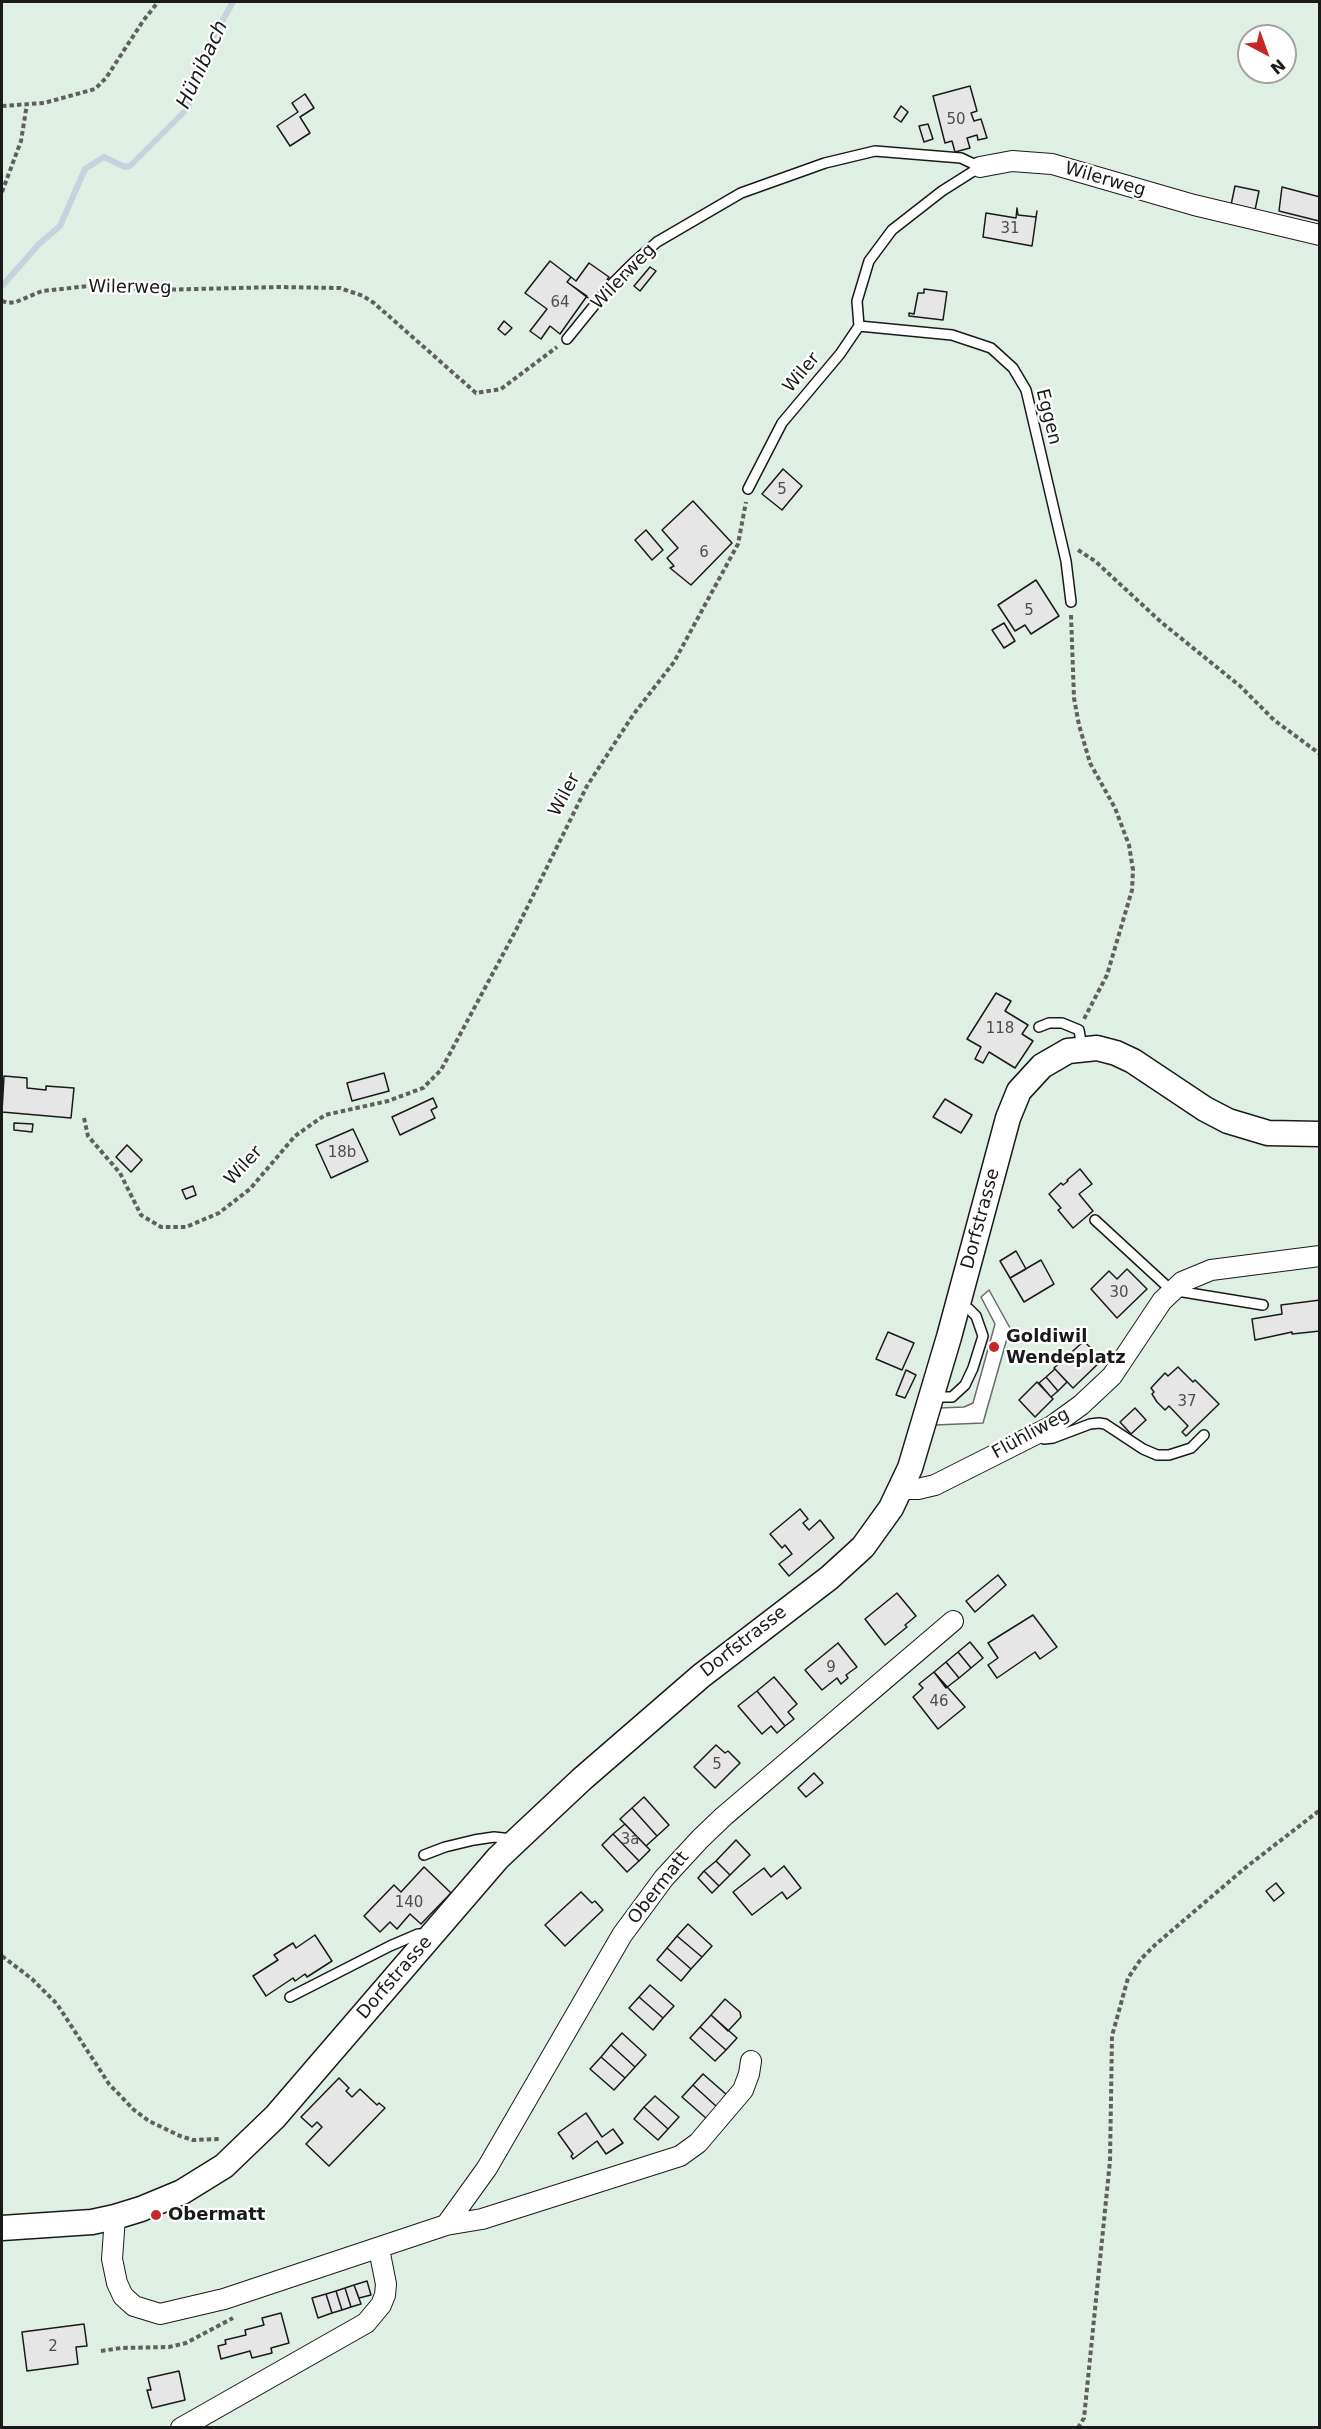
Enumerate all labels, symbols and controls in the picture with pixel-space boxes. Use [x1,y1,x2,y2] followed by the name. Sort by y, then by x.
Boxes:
[172,17,234,113] water label: Hünibach
[1237,24,1297,84] north arrow
[1267,55,1289,78] text: N
[946,111,966,129] house number: 50
[1062,158,1148,202] street label: Wilerweg
[1000,220,1020,238] house number: 31
[587,240,661,314] street label: Wilerweg
[88,276,172,300] street label: Wilerweg
[550,294,570,312] house number: 64
[779,348,825,398] street label: Wiler
[1031,387,1065,447] street label: Eggen
[777,481,787,499] house number: 5
[699,544,709,562] house number: 6
[1024,602,1034,620] house number: 5
[545,770,585,820] street label: Wiler
[986,1020,1014,1038] house number: 118
[220,1142,268,1190] street label: Wiler
[328,1144,356,1162] house number: 18b
[957,1166,1005,1272] street label: Dorfstrasse
[1109,1284,1129,1302] house number: 30
[1006,1326,1126,1368] place label: Goldiwil Wendeplatz
[987,1340,1001,1354] marker: Goldiwil Wendeplatz
[1177,1393,1197,1411] house number: 37
[988,1404,1074,1464] street label: Flühliweg
[697,1602,791,1682] street label: Dorfstrasse
[826,1659,836,1677] house number: 9
[929,1693,949,1711] house number: 46
[712,1756,722,1774] house number: 5
[621,1831,639,1849] house number: 3a
[624,1847,694,1929] street label: Obermatt
[395,1894,423,1912] house number: 140
[353,1932,437,2024] street label: Dorfstrasse
[168,2204,265,2226] place label: Obermatt
[149,2208,163,2222] marker: Obermatt
[48,2338,58,2356] house number: 2

